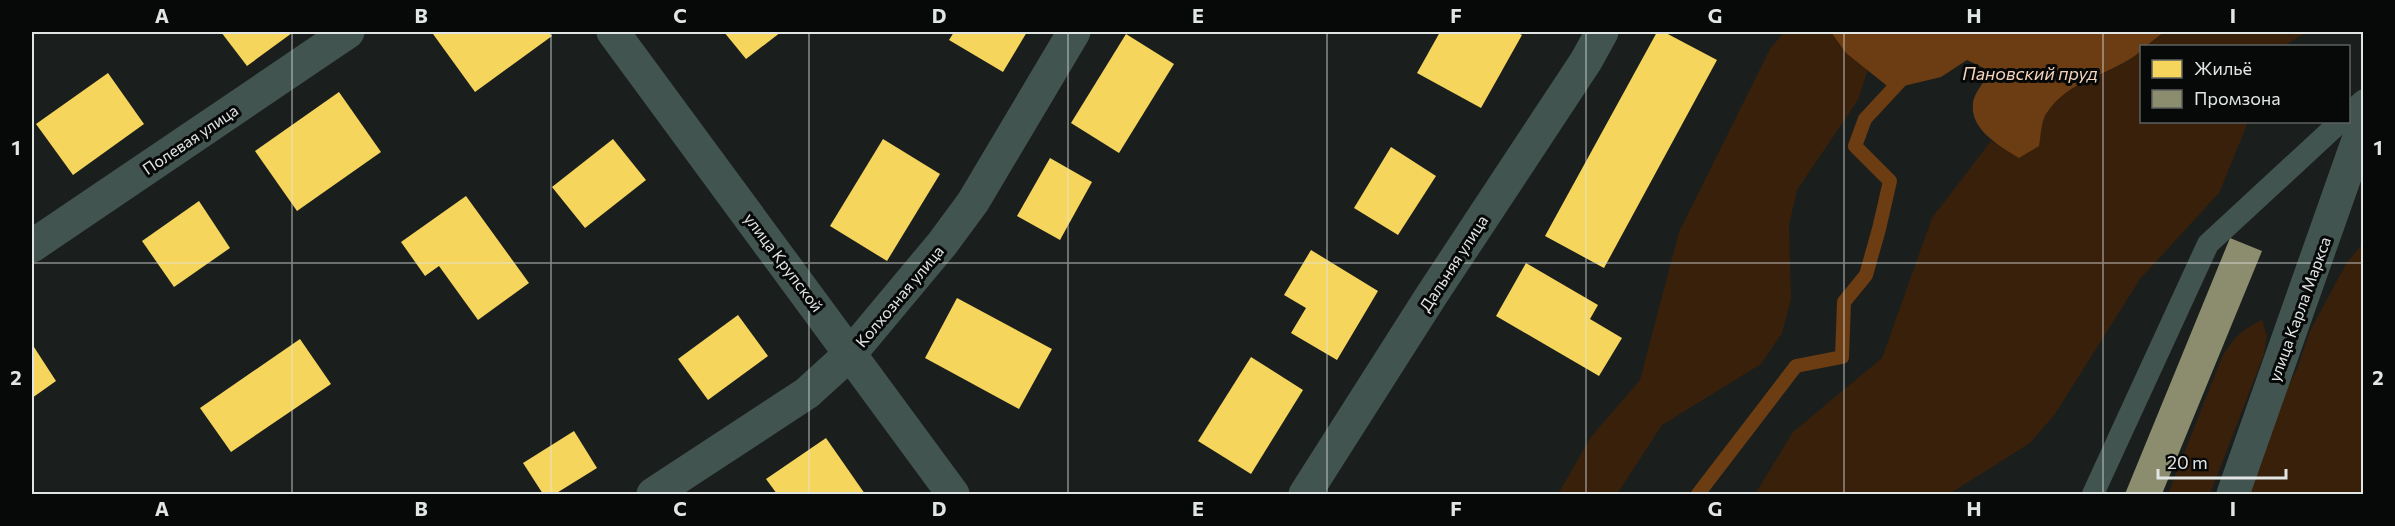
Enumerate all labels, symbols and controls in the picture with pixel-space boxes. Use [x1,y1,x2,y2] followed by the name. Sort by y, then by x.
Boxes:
[155,3,169,27] text: A
[414,3,428,27] text: B
[673,3,687,27] text: C
[932,3,946,27] text: D
[1192,3,1204,27] text: E
[1450,3,1462,27] text: F
[1708,3,1722,27] text: G
[1967,3,1982,27] text: H
[2230,3,2236,27] text: I
[2140,45,2350,123] legend
[2194,57,2252,79] text: Жильё
[1962,62,2098,84] water label: Пановский пруд
[2194,87,2281,109] text: Промзона
[139,100,241,178] street label: Полевая улица
[11,135,21,159] text: 1
[2373,135,2383,159] text: 1
[741,209,827,315] street label: улица Крупской
[1415,211,1491,315] street label: Дальняя улица
[2264,234,2334,384] street label: улица Карла Маркса
[851,241,947,351] street label: Колхозная улица
[10,365,22,389] text: 2
[2372,365,2384,389] text: 2
[2158,442,2286,480] scale bar
[2167,451,2208,473] text: 20 m
[155,496,169,520] text: A
[414,496,428,520] text: B
[673,496,687,520] text: C
[932,496,946,520] text: D
[1192,496,1204,520] text: E
[1450,496,1462,520] text: F
[1708,496,1722,520] text: G
[1967,496,1982,520] text: H
[2230,496,2236,520] text: I

